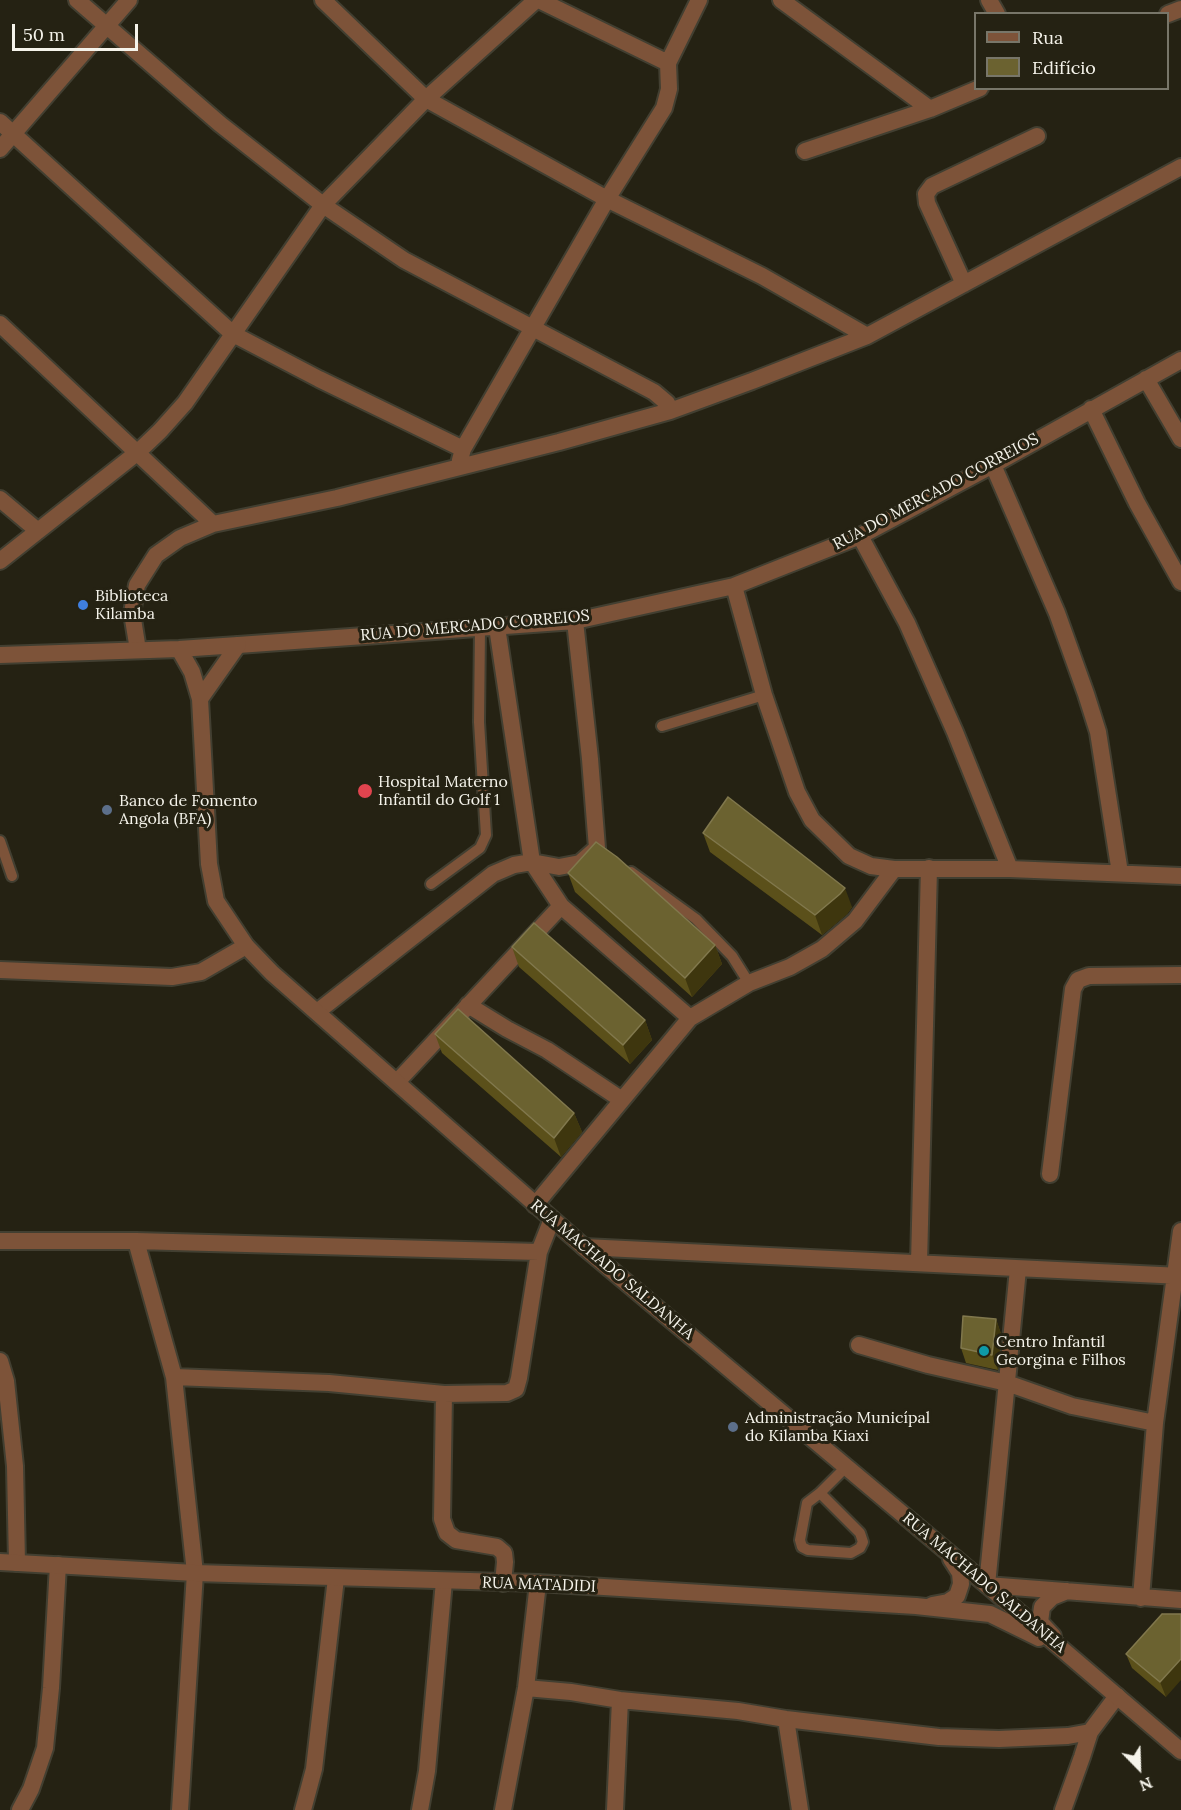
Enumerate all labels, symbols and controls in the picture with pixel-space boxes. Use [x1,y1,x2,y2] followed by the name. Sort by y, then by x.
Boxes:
[15,12,141,50] scale bar
[974,12,1169,90] legend
[23,23,65,46] text: 50 m
[1032,26,1063,49] text: Rua
[1032,56,1096,79] text: Edifício
[830,430,1042,554] street label: RUA DO MERCADO CORREIOS
[95,586,168,624] place label: Biblioteca Kilamba
[76,598,90,612] marker: Biblioteca Kilamba
[360,606,590,646] street label: RUA DO MERCADO CORREIOS
[378,772,508,810] place label: Hospital Materno Infantil do Golf 1
[356,782,374,800] marker: Hospital Materno Infantil do Golf 1
[119,791,257,829] place label: Banco de Fomento Angola (BFA)
[100,803,114,817] marker: Banco de Fomento Angola (BFA)
[526,1196,698,1344] street label: RUA MACHADO SALDANHA
[996,1332,1126,1370] place label: Centro Infantil Georgina e Filhos
[977,1344,991,1358] marker: Centro Infantil Georgina e Filhos
[745,1408,930,1446] place label: Administração Municípal do Kilamba Kiaxi
[726,1420,740,1434] marker: Administração Municípal do Kilamba Kiaxi
[898,1509,1070,1657] street label: RUA MACHADO SALDANHA
[482,1573,596,1597] street label: RUA MATADIDI
[1109,1738,1169,1798] north arrow
[1136,1773,1156,1796] text: N

